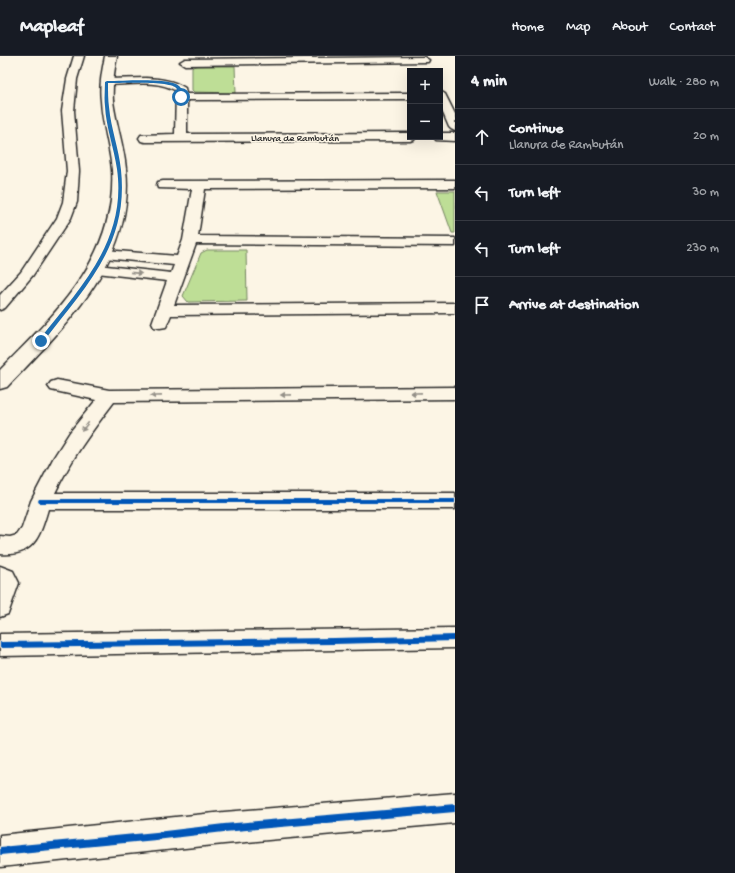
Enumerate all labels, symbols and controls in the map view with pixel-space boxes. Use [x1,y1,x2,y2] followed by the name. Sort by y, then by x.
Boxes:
[20,16,83,39] text: Mapleaf
[512,19,544,36] text: Home
[566,19,590,36] text: Map
[612,19,648,36] text: About
[670,19,715,36] text: Contact
[407,68,443,140] map controls
[407,68,443,104] button: +
[471,72,507,92] text: 4 min
[649,75,719,90] text: Walk · 280 m
[172,88,190,106] route start
[407,104,443,140] button: −
[509,120,563,138] text: Continue
[471,126,493,148] icon: ahead
[693,129,719,144] text: 20 m
[251,133,339,145] street label: Llanura de Rambután
[509,138,623,153] text: Llanura de Rambután
[471,182,493,204] icon: left
[509,184,560,202] text: Turn left
[693,185,719,200] text: 30 m
[471,238,493,260] icon: left
[509,240,560,258] text: Turn left
[686,241,719,256] text: 230 m
[130,270,142,276] one-way arrow
[471,294,493,316] icon: arrive
[509,296,639,314] text: Arrive at destination
[32,332,50,350] route end
[409,390,422,396] one-way arrow
[280,391,292,398] one-way arrow
[149,393,162,399] one-way arrow
[81,422,89,433] one-way arrow

